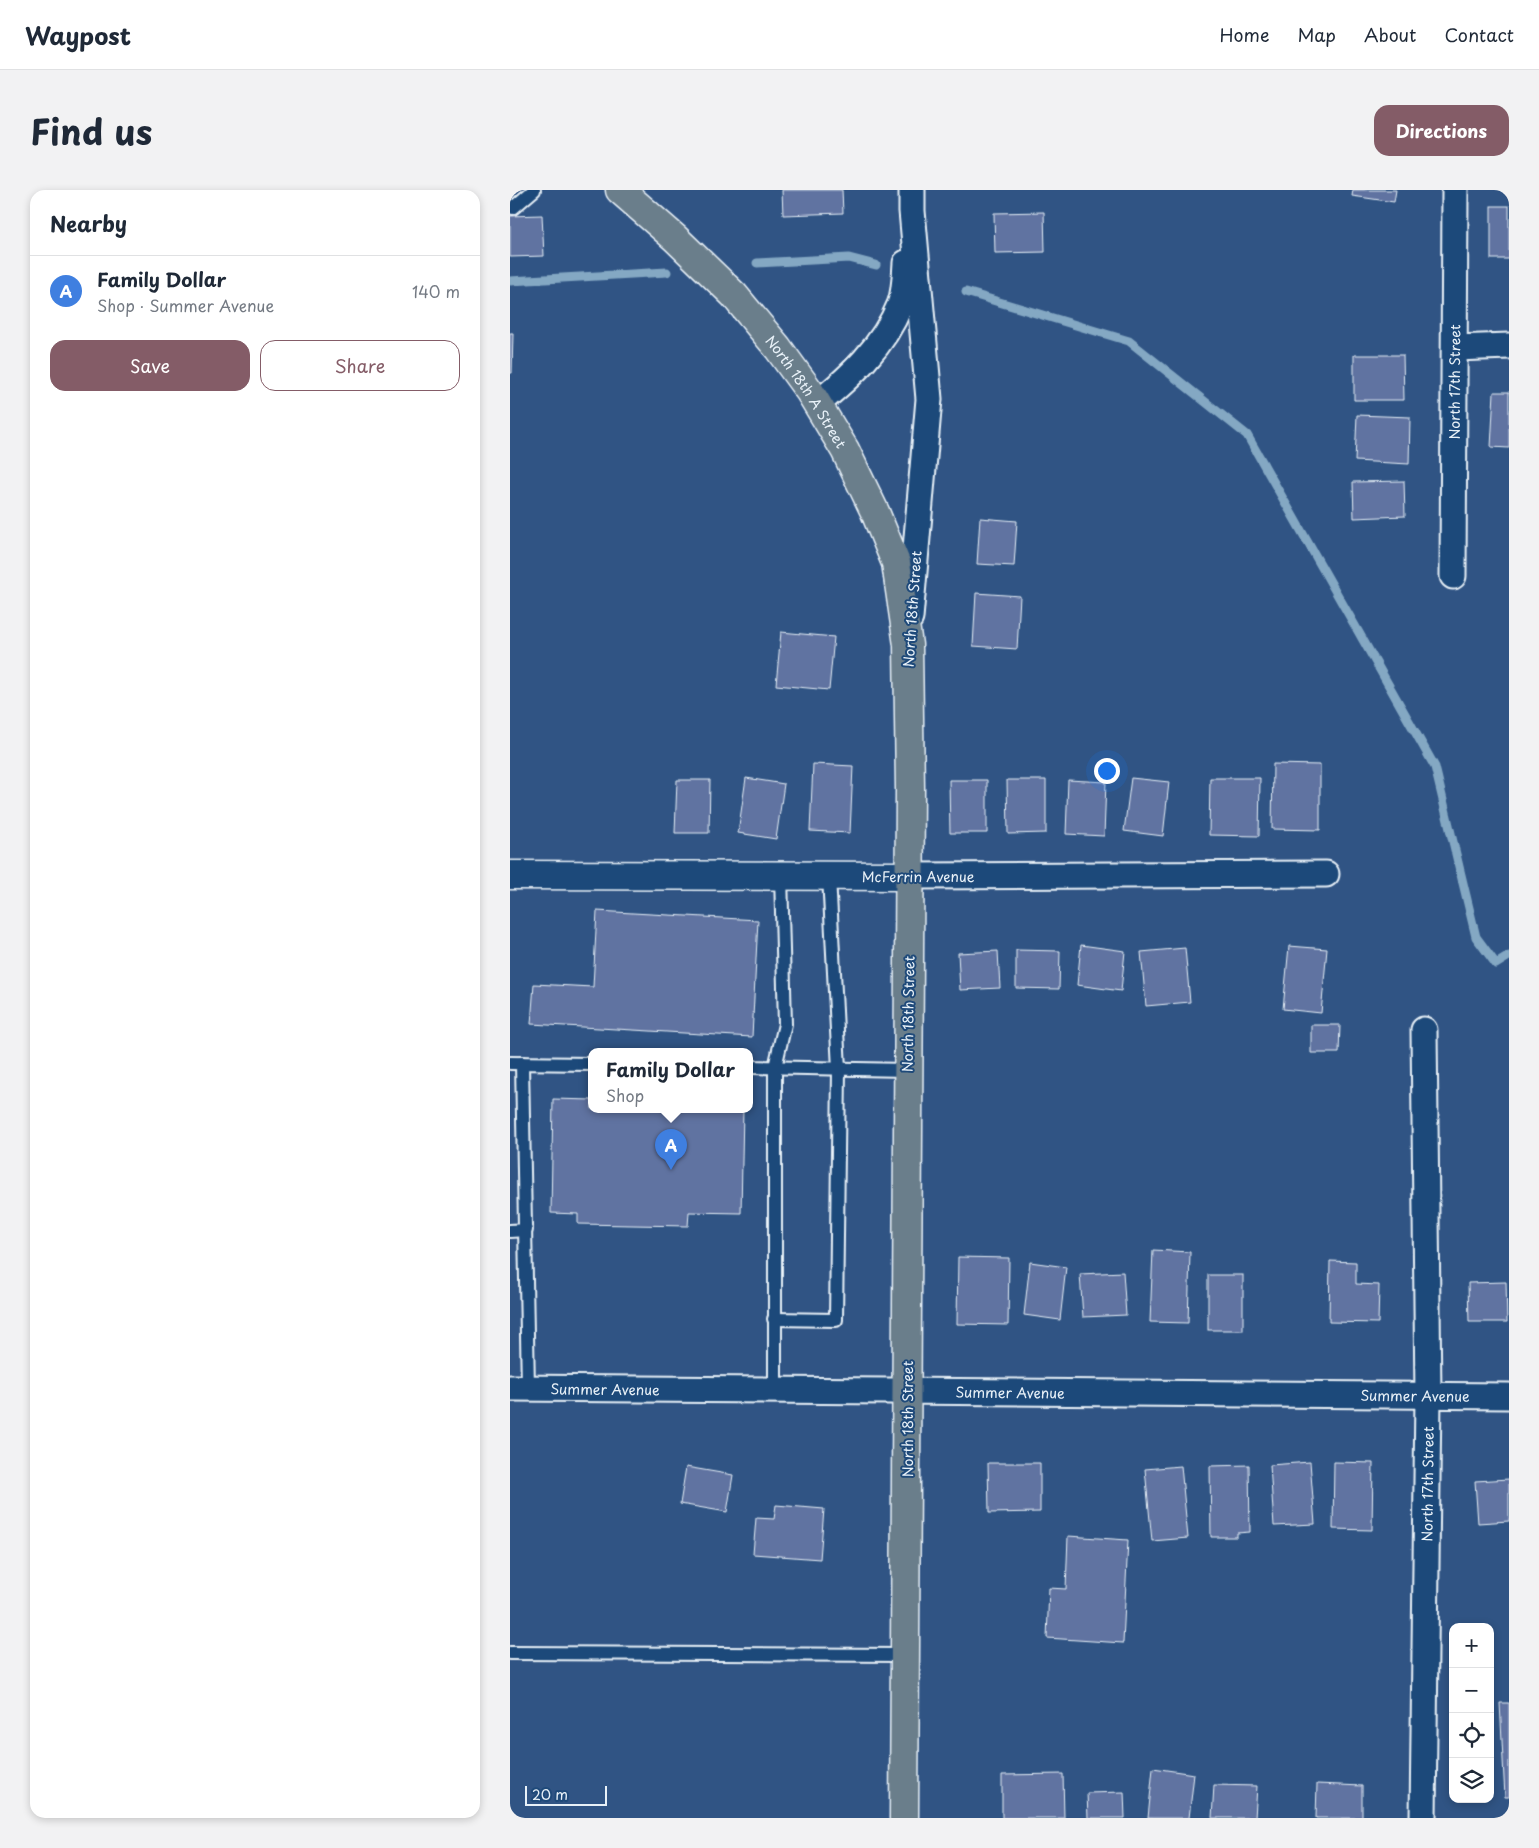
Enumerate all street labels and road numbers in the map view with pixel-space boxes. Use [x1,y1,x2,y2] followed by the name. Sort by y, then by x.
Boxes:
[1443,324,1465,440] street label: North 17th Street
[761,330,852,452] street label: North 18th A Street
[897,550,927,668] street label: North 18th Street
[862,866,975,887] street label: McFerrin Avenue
[896,955,920,1072] street label: North 18th Street
[897,1360,918,1477] street label: North 18th Street
[550,1378,660,1400] street label: Summer Avenue
[955,1381,1065,1403] street label: Summer Avenue
[1360,1384,1470,1406] street label: Summer Avenue
[1416,1426,1438,1542] street label: North 17th Street

